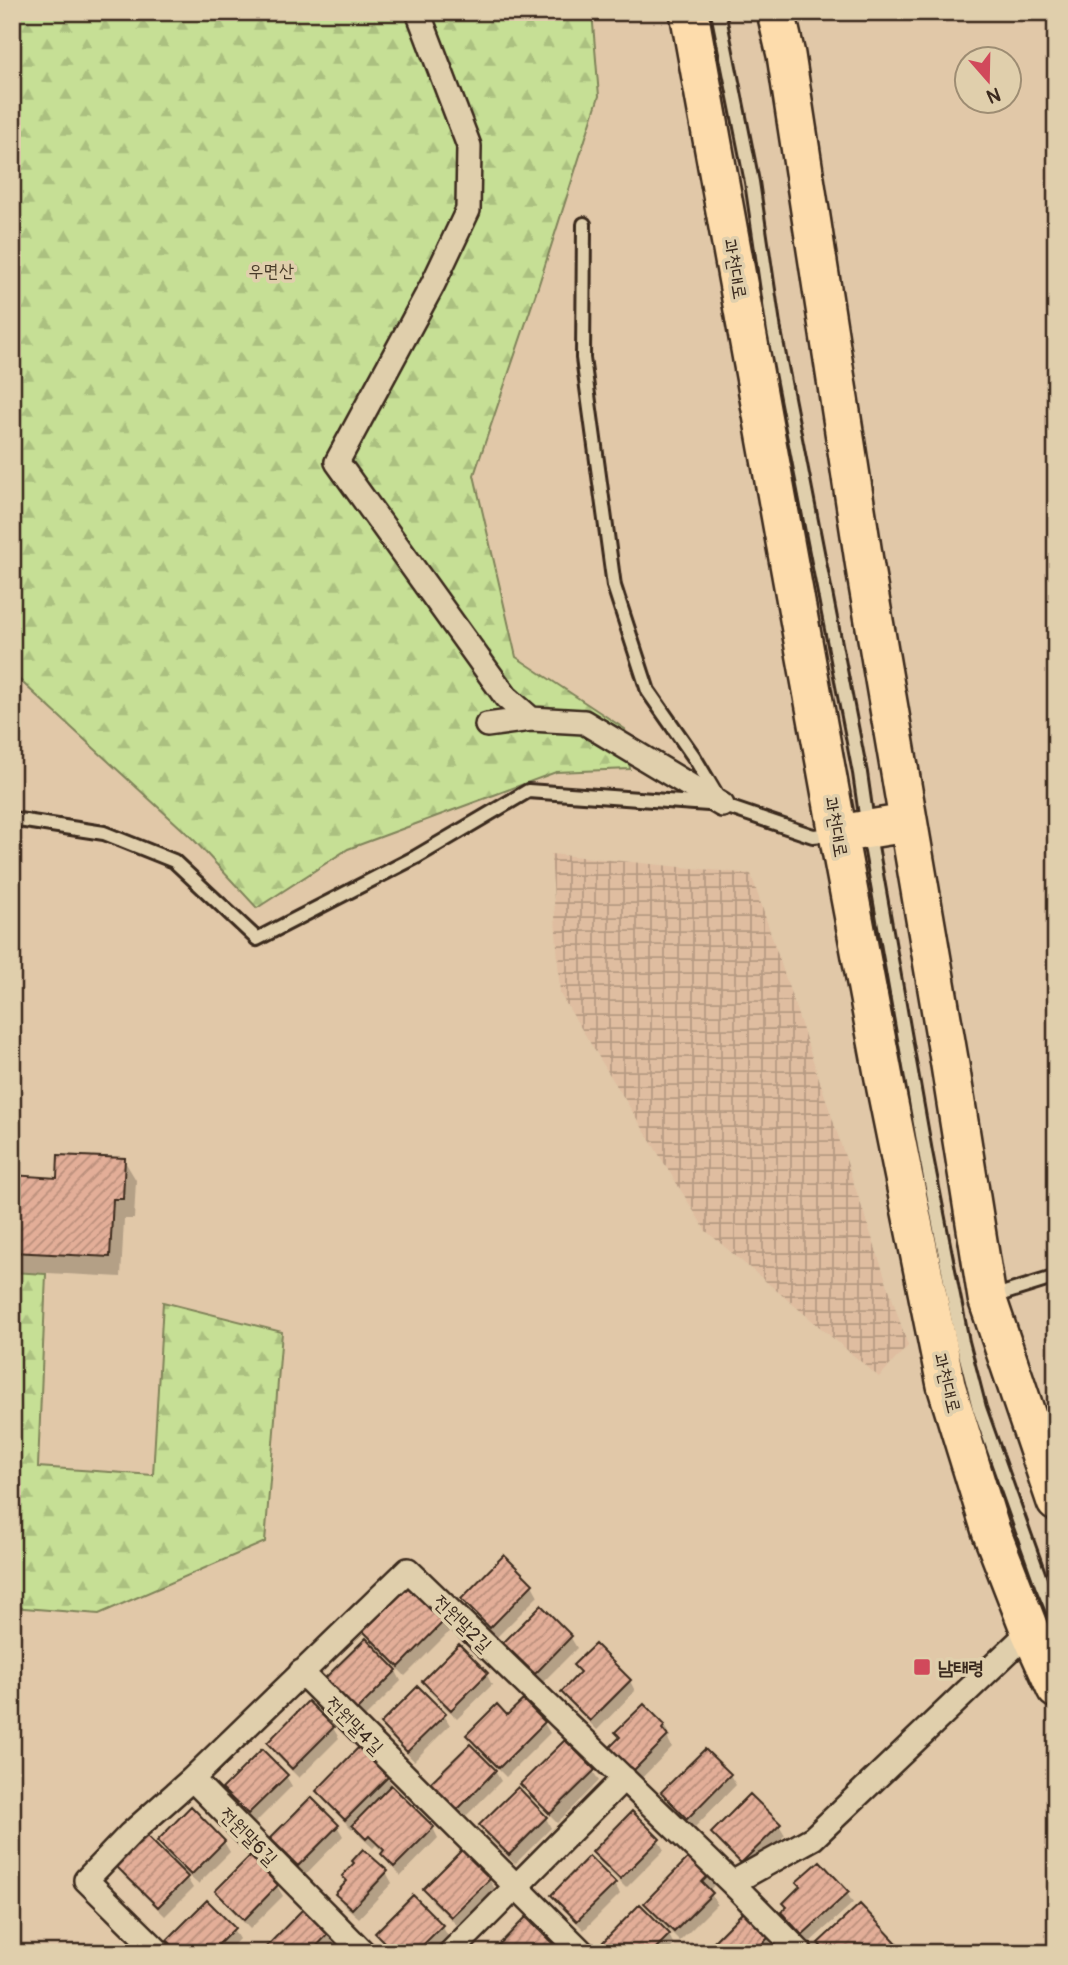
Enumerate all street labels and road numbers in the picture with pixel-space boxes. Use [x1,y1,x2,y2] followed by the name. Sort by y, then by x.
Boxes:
[718,237,752,301] street label: 과천대로
[819,795,853,859] street label: 과천대로
[928,1351,966,1416] street label: 과천대로
[428,1590,496,1657] street label: 전원말2길
[320,1692,388,1760] street label: 전원말4길
[214,1803,282,1871] street label: 전원말6길

